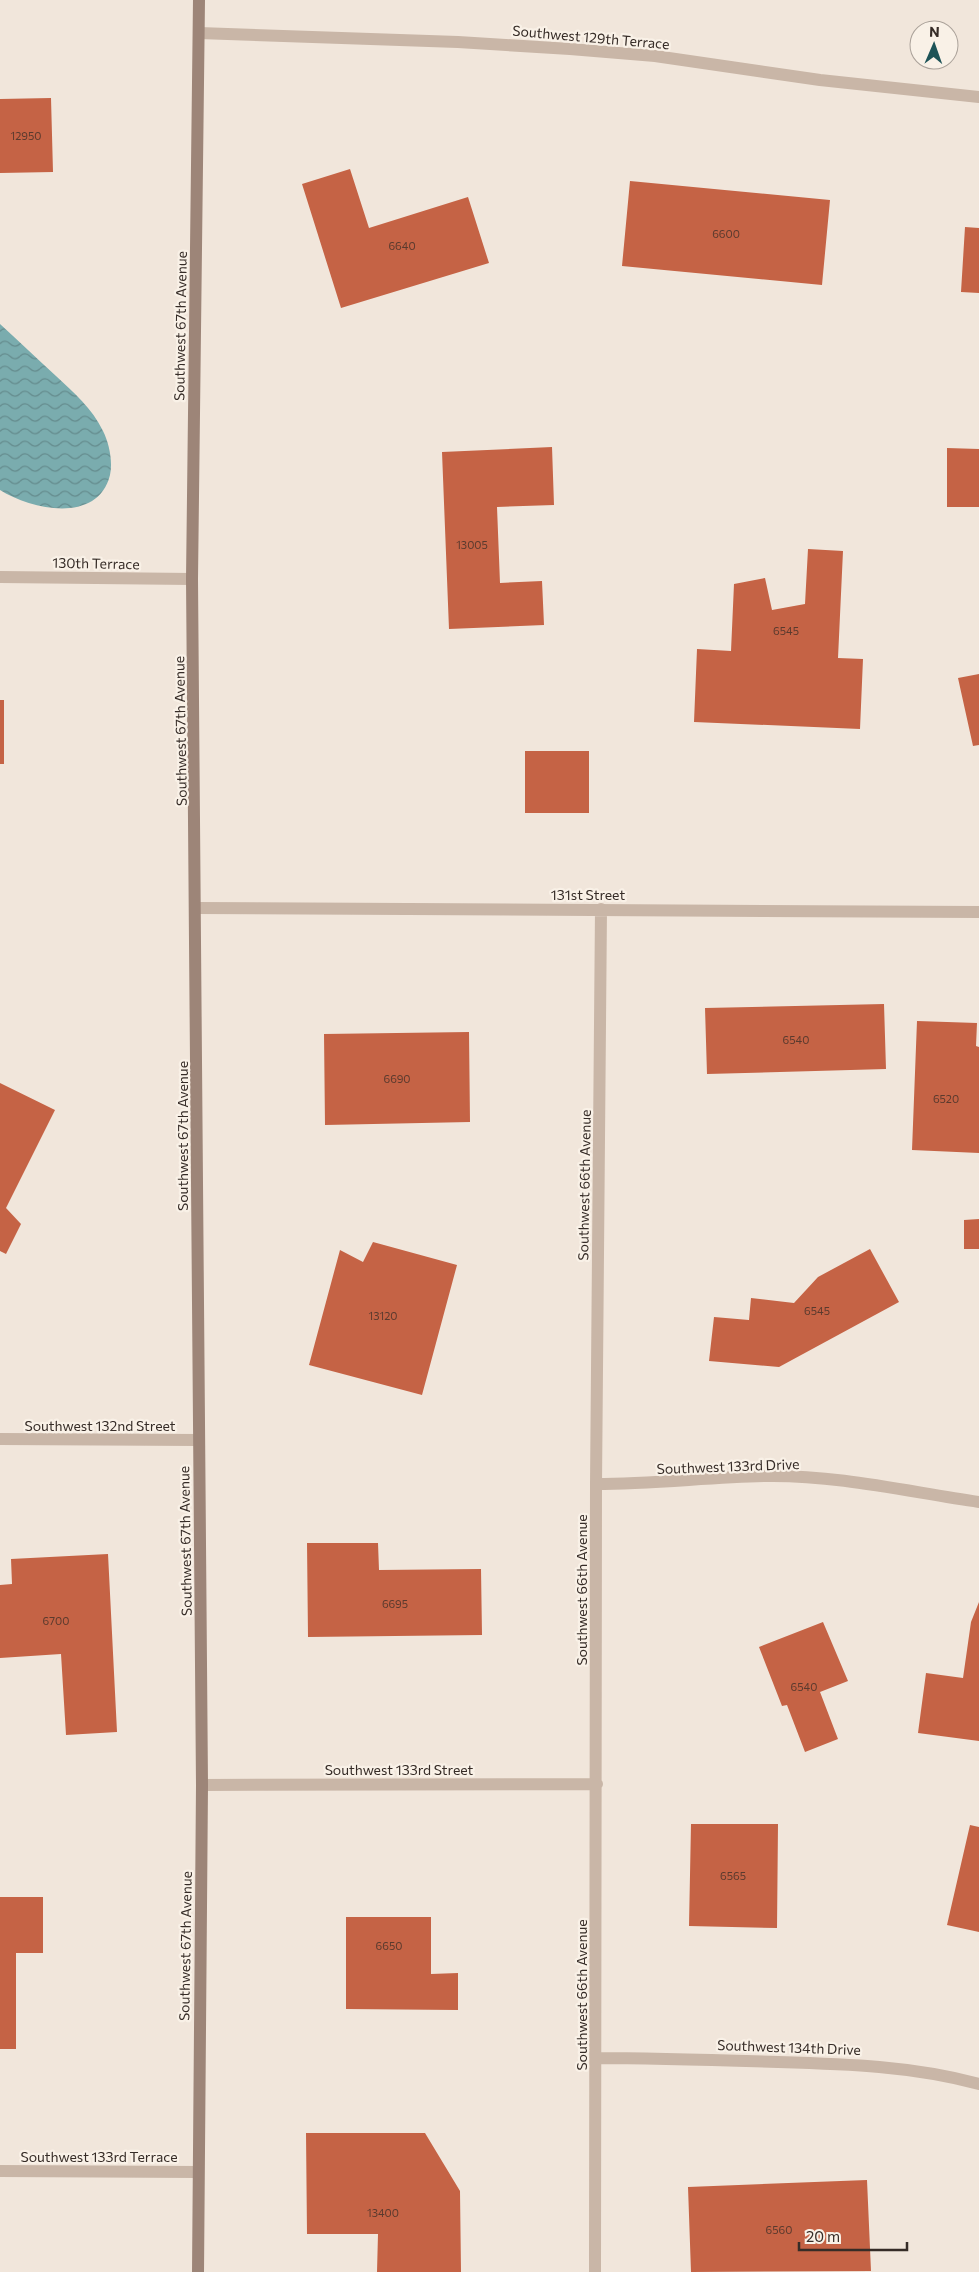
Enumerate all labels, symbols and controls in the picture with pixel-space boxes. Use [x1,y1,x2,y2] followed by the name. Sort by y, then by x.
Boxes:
[909,20,959,70] north arrow
[512,22,670,52] street label: Southwest 129th Terrace
[929,23,940,40] text: N
[11,129,41,142] house number: 12950
[712,227,740,240] house number: 6600
[388,239,416,252] house number: 6640
[170,251,190,401] street label: Southwest 67th Avenue
[456,538,488,551] house number: 13005
[52,554,140,572] street label: 130th Terrace
[773,624,799,637] house number: 6545
[170,656,190,806] street label: Southwest 67th Avenue
[551,886,625,903] street label: 131st Street
[783,1033,809,1046] house number: 6540
[174,1061,191,1211] street label: Southwest 67th Avenue
[383,1072,411,1085] house number: 6690
[933,1092,959,1105] house number: 6520
[574,1109,594,1261] street label: Southwest 66th Avenue
[804,1304,830,1317] house number: 6545
[369,1309,397,1322] house number: 13120
[24,1417,176,1434] street label: Southwest 132nd Street
[656,1455,800,1477] street label: Southwest 133rd Drive
[175,1466,195,1616] street label: Southwest 67th Avenue
[573,1514,590,1666] street label: Southwest 66th Avenue
[382,1597,408,1610] house number: 6695
[43,1614,69,1627] house number: 6700
[791,1680,817,1693] house number: 6540
[325,1761,474,1778] street label: Southwest 133rd Street
[720,1869,746,1882] house number: 6565
[175,1871,195,2021] street label: Southwest 67th Avenue
[573,1919,590,2071] street label: Southwest 66th Avenue
[376,1939,402,1952] house number: 6650
[717,2036,861,2058] street label: Southwest 134th Drive
[20,2148,178,2165] street label: Southwest 133rd Terrace
[367,2206,399,2219] house number: 13400
[799,2220,906,2252] scale bar
[766,2223,792,2236] house number: 6560
[806,2227,840,2245] text: 20 m

